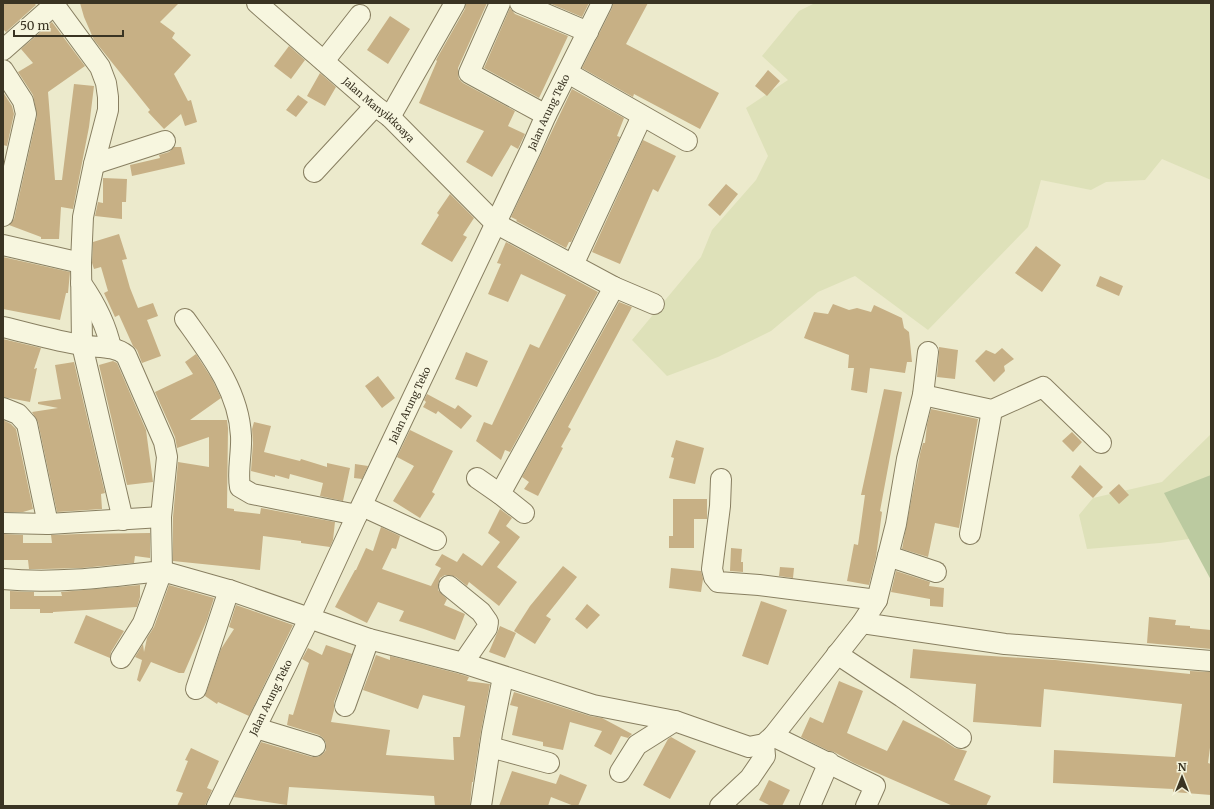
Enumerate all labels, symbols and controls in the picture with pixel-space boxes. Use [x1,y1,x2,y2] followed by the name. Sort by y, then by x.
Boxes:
[14,12,123,38] scale bar
[20,18,49,33] text: 50 m
[524,72,572,153] street label: Jalan Arung Teko
[339,74,418,145] street label: Jalan Manyikkoaya
[385,364,433,446] street label: Jalan Arung Teko
[246,657,295,738] street label: Jalan Arung Teko
[1162,757,1202,797] north arrow
[1178,760,1187,774] text: N

